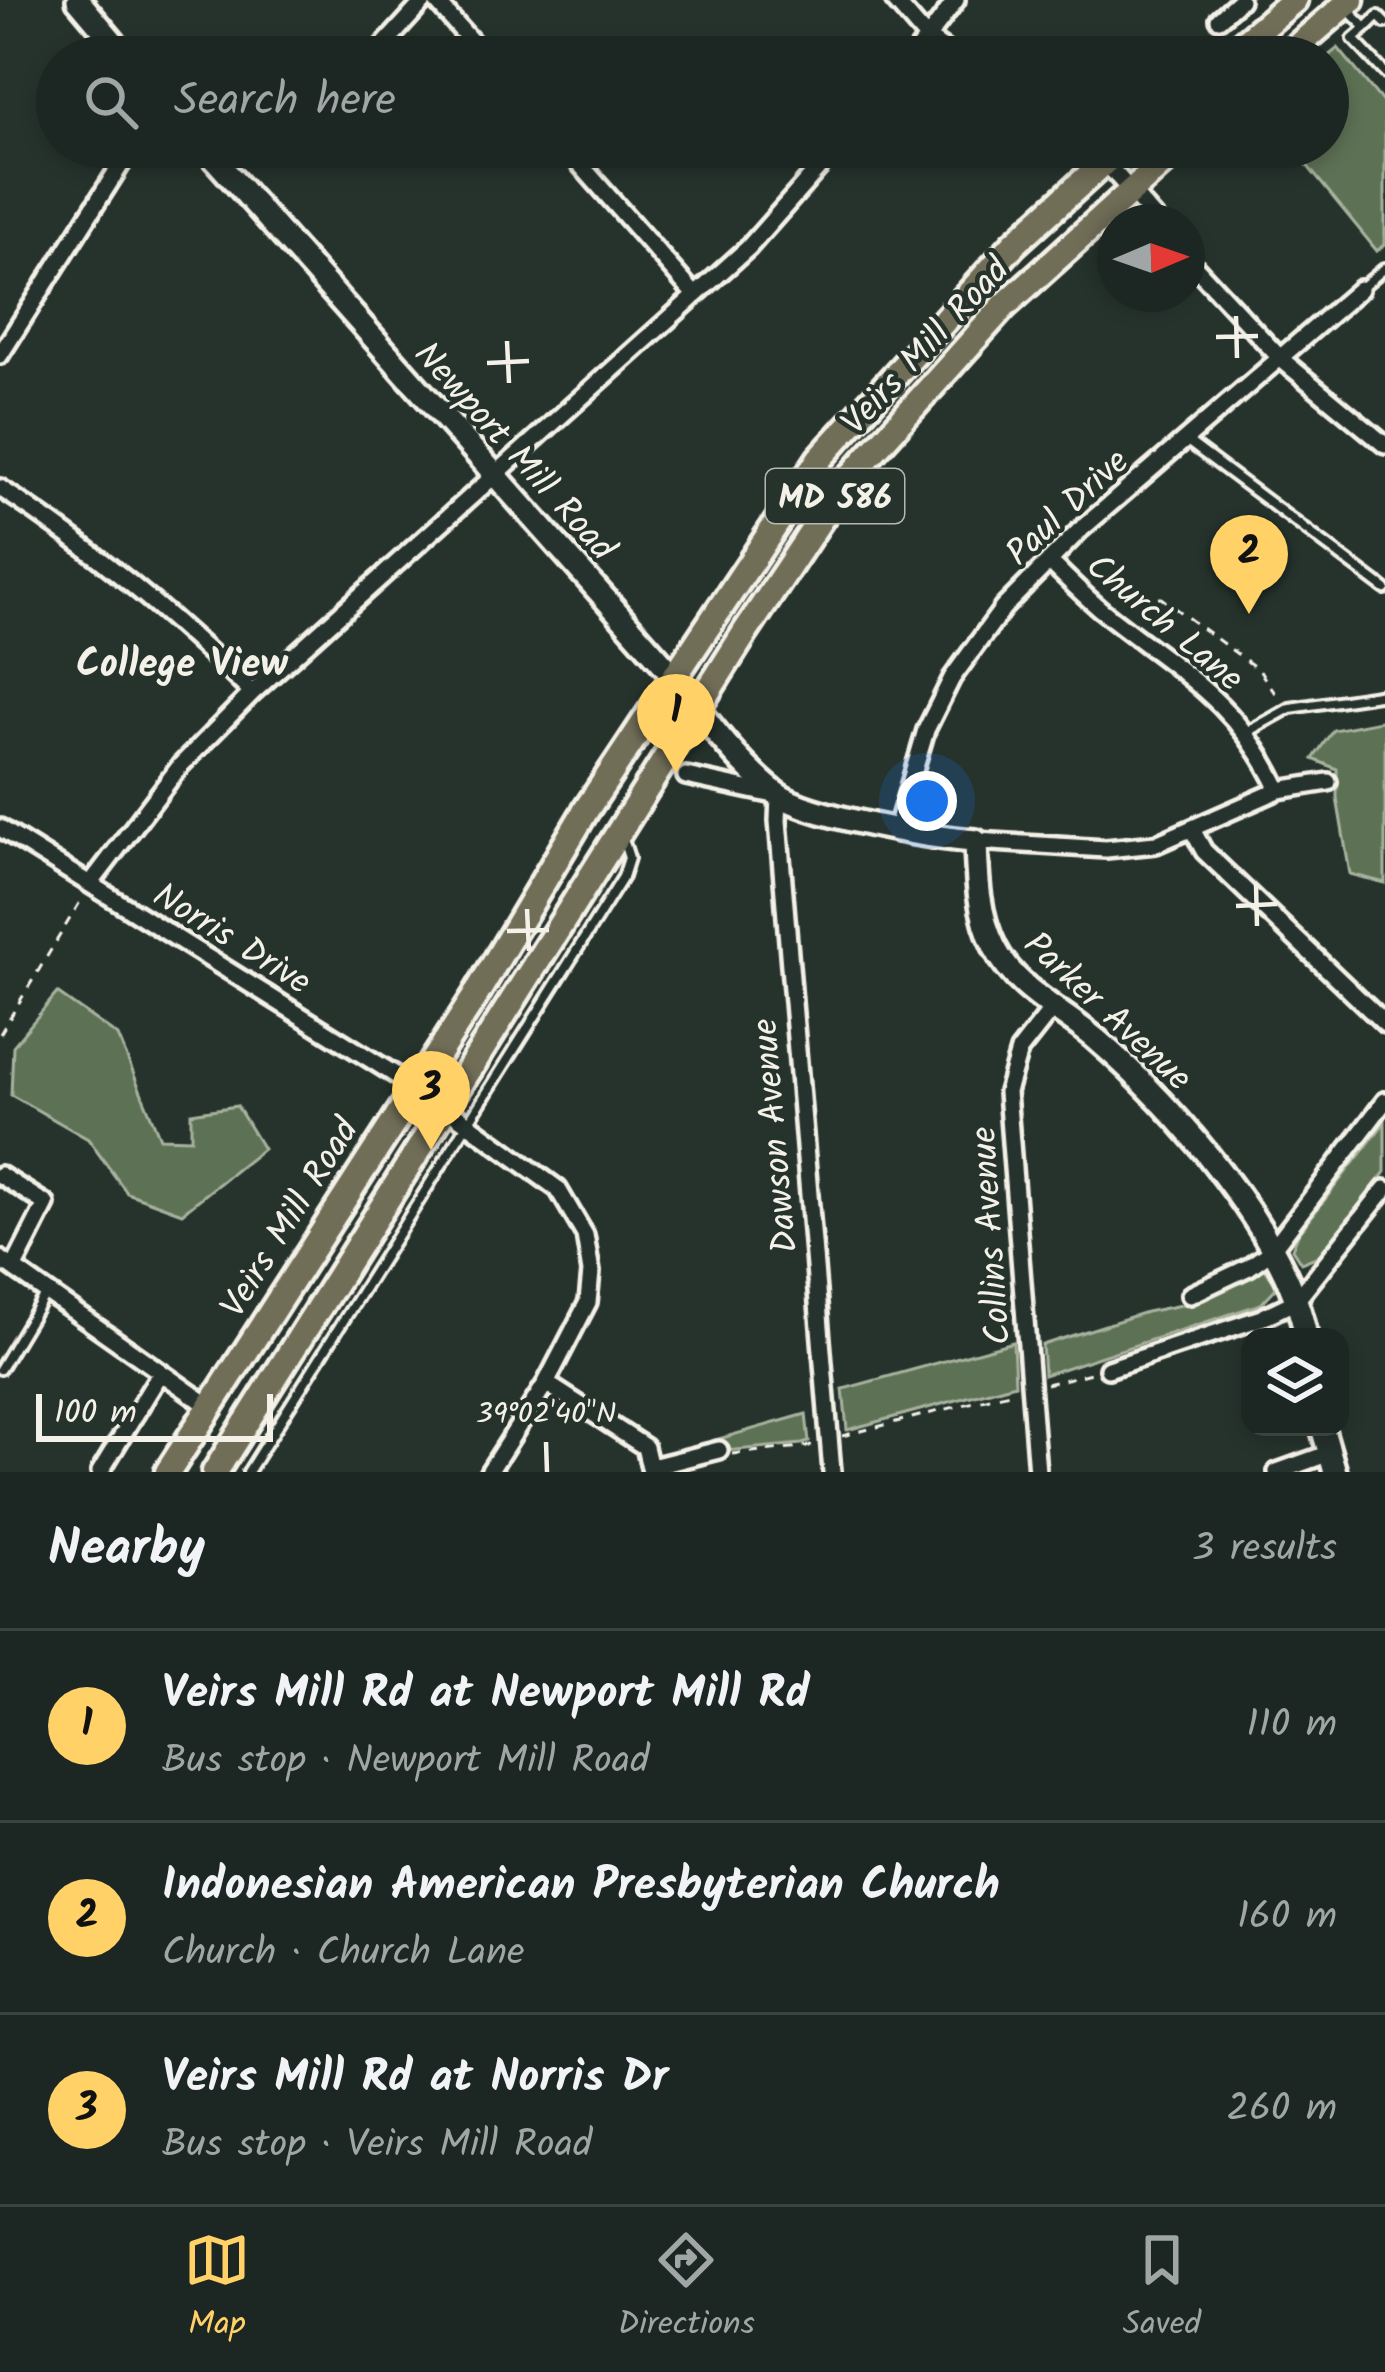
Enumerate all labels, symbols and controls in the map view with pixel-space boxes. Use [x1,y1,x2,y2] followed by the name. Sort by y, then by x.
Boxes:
[36,36,1349,168] search box
[174,66,396,138] text: Search here
[78,69,144,135] icon: search
[1097,204,1205,312] north arrow
[828,244,1025,450] street label: Veirs Mill Road
[399,329,629,576] street label: Newport Mill Road
[993,436,1143,581] street label: Paul Drive
[766,469,904,523] road number: MD 586
[1210,515,1288,614] pin: 2
[1072,540,1256,707] street label: Church Lane
[76,635,289,697] district label: College View
[637,674,715,773] pin: 1
[897,771,957,831] your location
[141,869,322,1011] street label: Norris Drive
[1009,919,1204,1106] street label: Parker Avenue
[738,1016,815,1256] street label: Dawson Avenue
[392,1051,470,1150] pin: 3
[207,1107,376,1330] street label: Veirs Mill Road
[956,1125,1029,1347] street label: Collins Avenue
[1241,1328,1349,1436] map controls
[1241,1328,1349,1436] button: layers
[36,1388,273,1441] scale bar
[54,1388,137,1441] text: 100 m
[476,1391,616,1439] text: 39°02'40"N
[48,1510,205,1591] text: Nearby
[1192,1519,1337,1581] text: 3 results
[162,1659,810,1731] text: Veirs Mill Rd at Newport Mill Rd
[81,1695,93,1757] text: 1
[1246,1695,1337,1757] text: 110 m
[162,1731,650,1793] text: Bus stop · Newport Mill Road
[162,1851,1000,1923] text: Indonesian American Presbyterian Church
[76,1887,98,1949] text: 2
[1237,1887,1337,1949] text: 160 m
[162,1923,524,1985] text: Church · Church Lane
[162,2043,668,2115] text: Veirs Mill Rd at Norris Dr
[76,2079,98,2141] text: 3
[1226,2079,1337,2141] text: 260 m
[162,2115,592,2177] text: Bus stop · Veirs Mill Road
[184,2227,250,2352] tab: Map
[618,2227,755,2352] tab: Directions
[1123,2227,1201,2352] tab: Saved

